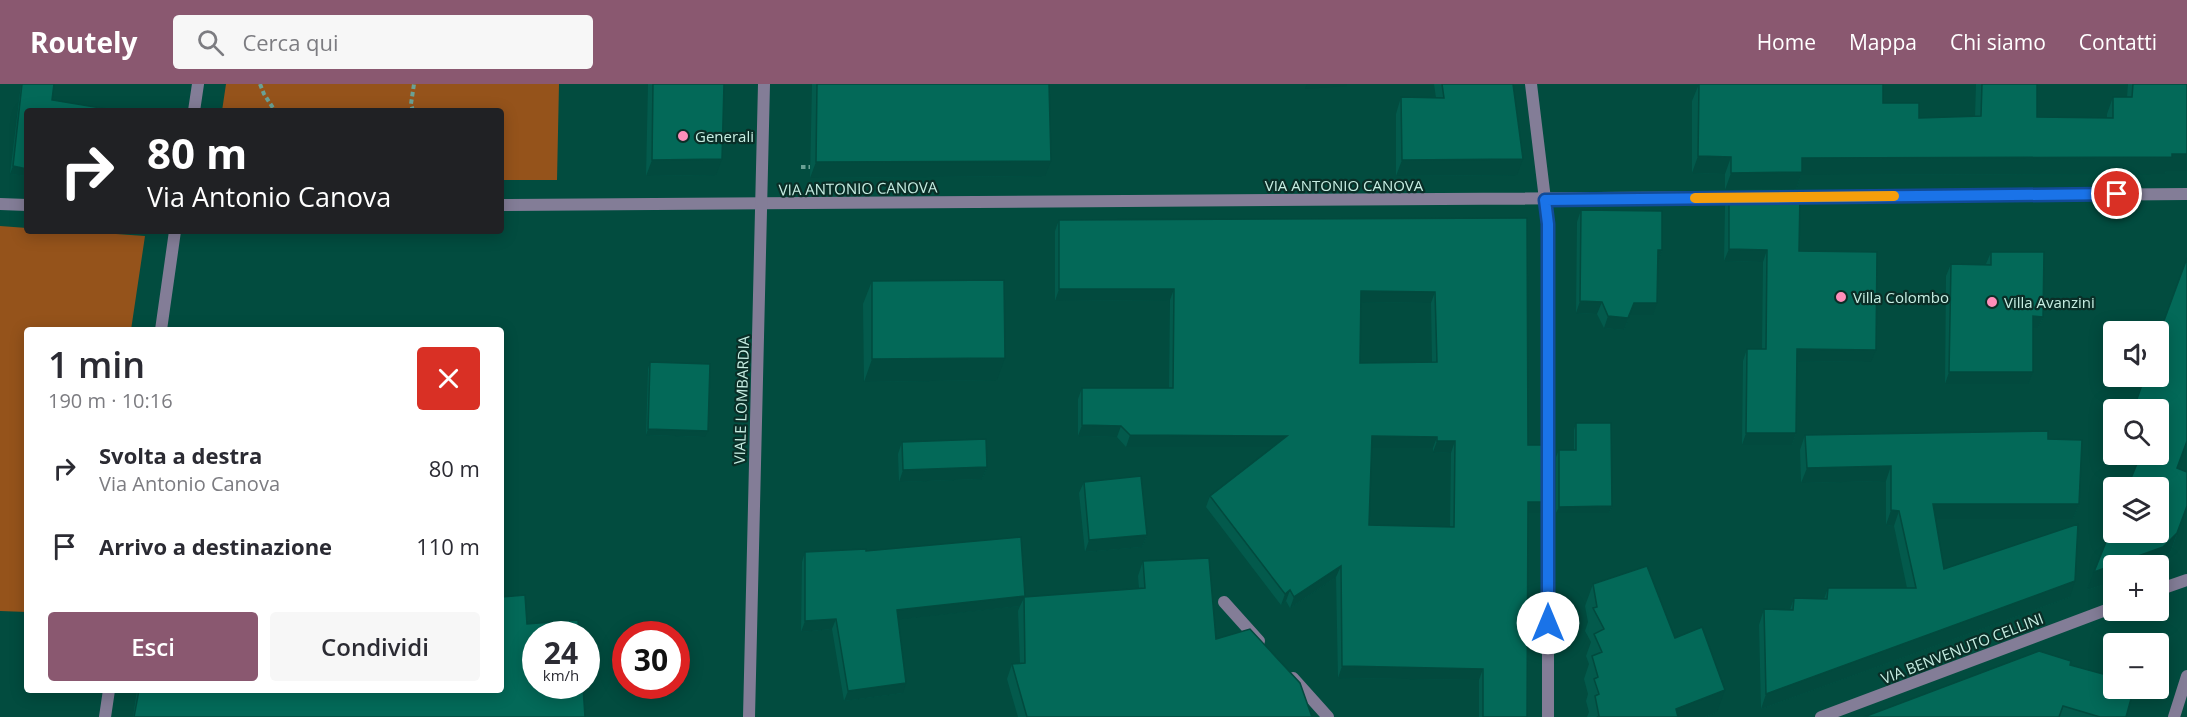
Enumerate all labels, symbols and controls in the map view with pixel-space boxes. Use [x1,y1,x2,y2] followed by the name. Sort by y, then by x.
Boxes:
[173,15,593,69] search box
[30,23,137,61] text: Routely
[194,26,227,59] icon: search
[242,27,339,57] text: Cerca qui
[1757,28,1816,56] text: Home
[1849,28,1917,56] text: Mappa
[1950,28,2046,56] text: Chi siamo
[2079,28,2157,56] text: Contatti
[147,124,247,181] text: 80 m
[695,126,754,146] place label: Generali
[676,129,690,143] marker: Generali
[48,132,126,210] icon: right
[2091,168,2142,219] pin
[1265,175,1424,195] street label: VIA ANTONIO CANOVA
[779,177,938,199] street label: VIA ANTONIO CANOVA
[2100,177,2133,210] icon: arrive
[147,178,391,215] text: Via Antonio Canova
[1853,287,1949,307] place label: Villa Colombo
[1834,290,1848,304] marker: Villa Colombo
[2004,292,2095,312] place label: Villa Avanzini
[1985,295,1999,309] marker: Villa Avanzini
[2103,321,2169,699] map controls
[2103,321,2169,387] button: sound
[729,335,753,465] street label: VIALE LOMBARDIA
[48,340,145,389] text: 1 min
[417,347,480,410] button: close
[48,387,173,414] text: 190 m · 10:16
[2103,399,2169,465] button: search
[99,440,262,470] text: Svolta a destra
[48,452,81,485] icon: right
[429,453,480,483] text: 80 m
[99,470,280,497] text: Via Antonio Canova
[2103,477,2169,543] button: layers
[48,530,81,563] icon: arrive
[99,531,332,561] text: Arrivo a destinazione
[416,531,480,561] text: 110 m
[2103,555,2169,621] button: +
[1516,591,1580,655] position arrow
[1878,608,2046,688] street label: VIA BENVENUTO CELLINI
[48,612,258,681] button: Esci
[270,612,480,681] button: Condividi
[612,621,690,699] speed limit sign: 30
[544,632,578,673] text: 24
[2103,633,2169,699] button: −
[543,665,579,685] text: km/h

